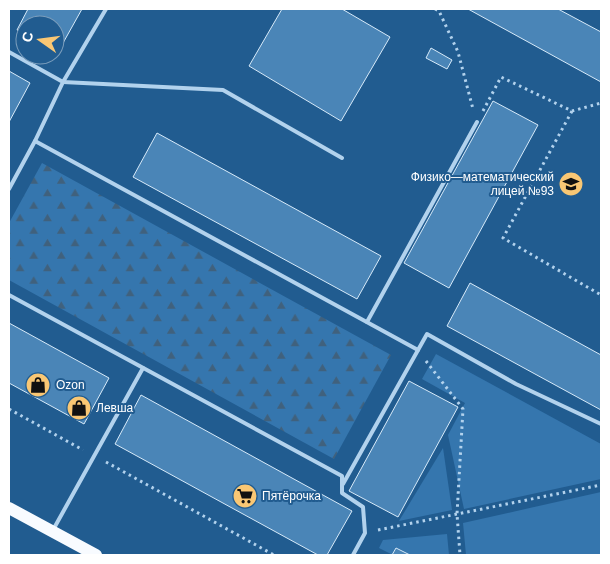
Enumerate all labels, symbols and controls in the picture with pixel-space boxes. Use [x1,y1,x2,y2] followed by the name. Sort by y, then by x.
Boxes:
[15,15,65,65] north arrow
[18,30,36,44] text: С
[411,170,554,198] place label: Физико—математический лицей №93
[558,171,584,197] school or university icon: Физико—математический лицей №93
[25,372,51,398] shop icon: Ozon
[56,378,85,392] place label: Ozon
[66,395,92,421] shop icon: Левша
[96,401,134,415] place label: Левша
[232,483,258,509] supermarket icon: Пятёрочка
[262,489,321,503] place label: Пятёрочка

